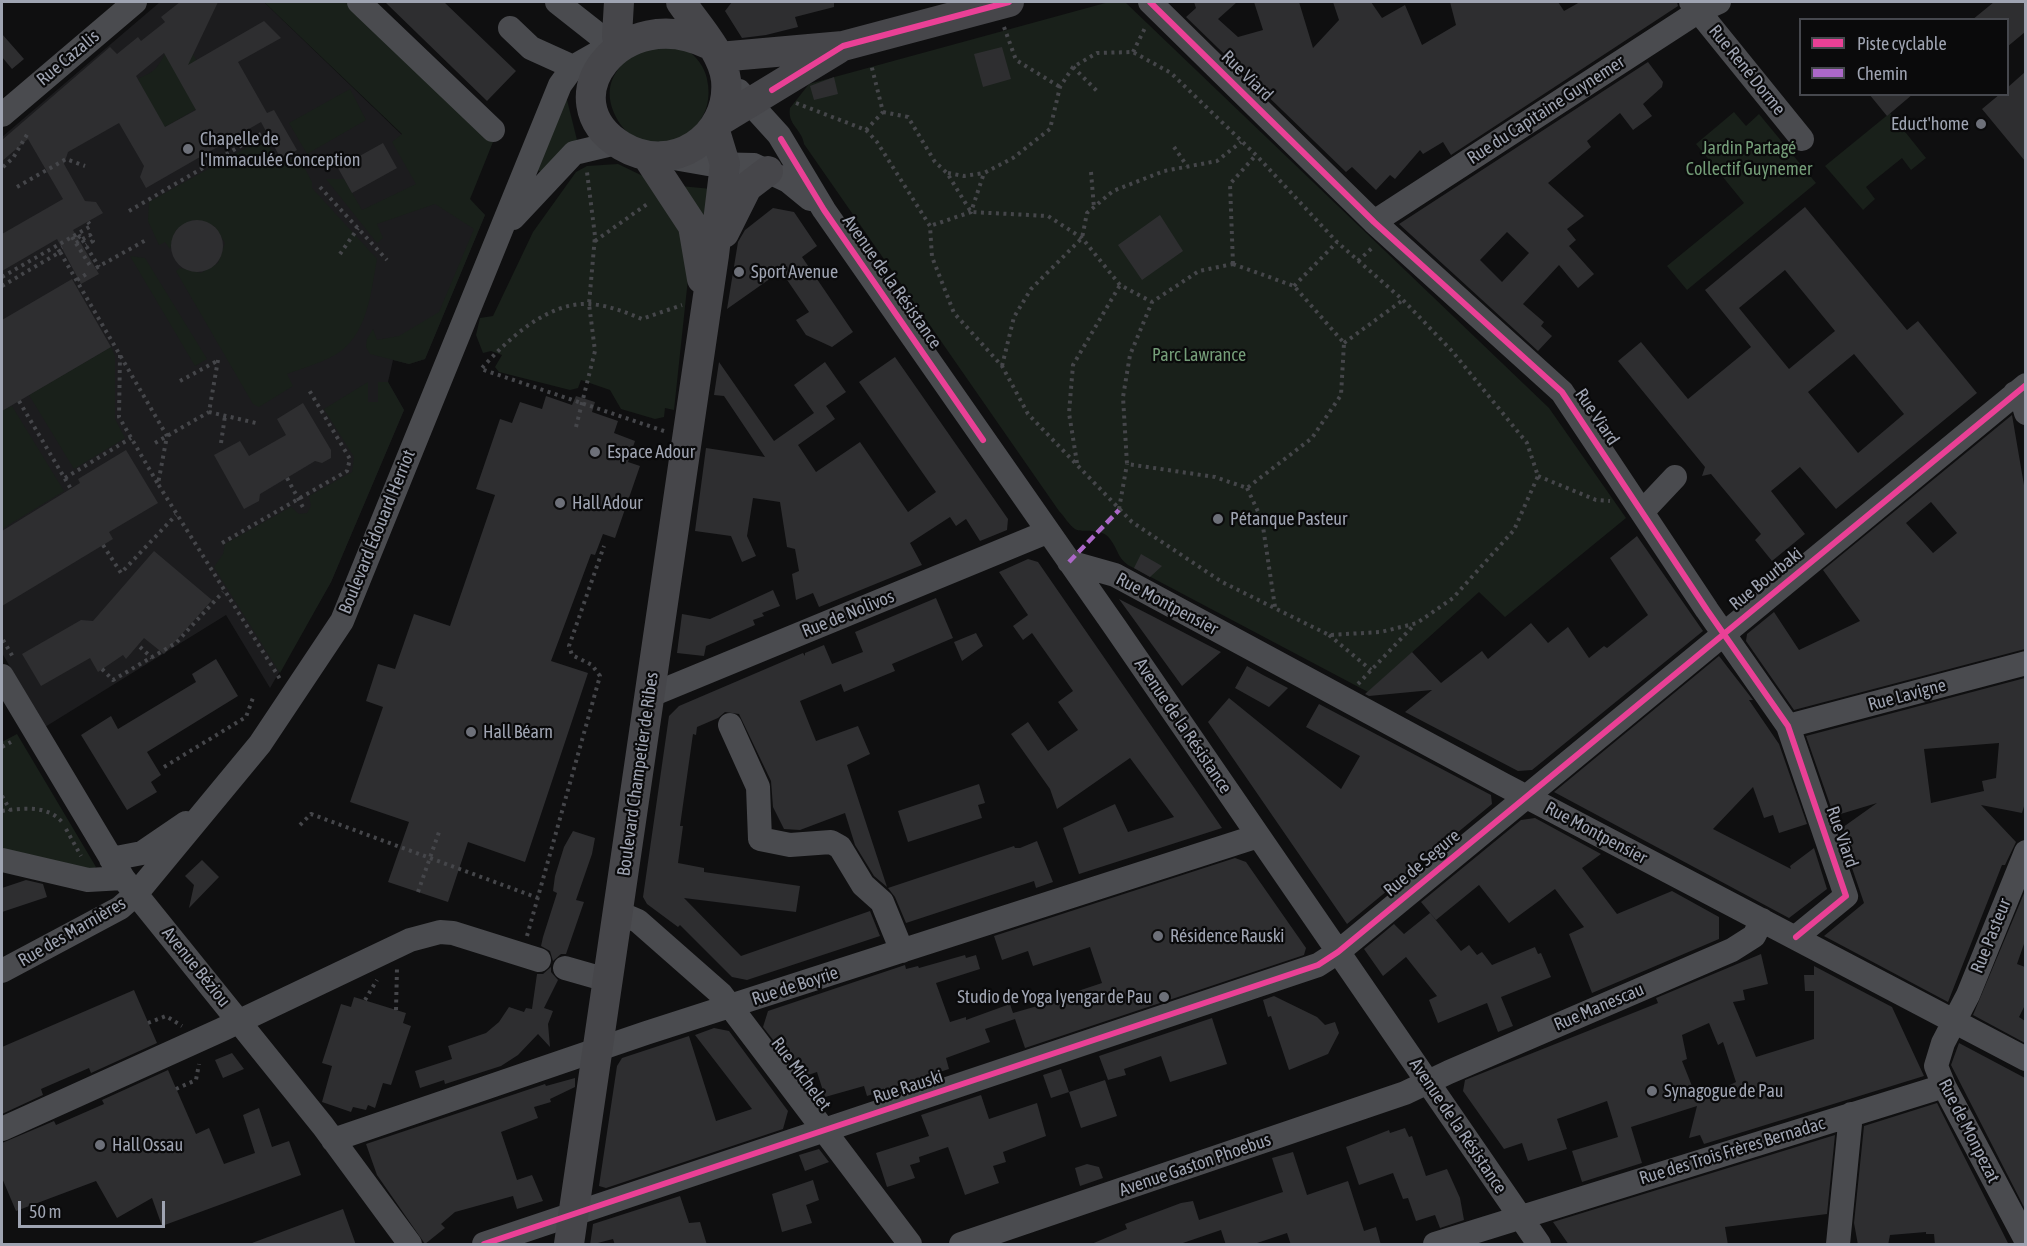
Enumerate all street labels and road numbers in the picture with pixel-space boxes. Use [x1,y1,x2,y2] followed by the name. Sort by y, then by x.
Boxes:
[1704,21,1790,119] street label: Rue René Dorme
[32,26,104,90] street label: Rue Cazalis
[1217,46,1277,106] street label: Rue Viard
[1463,51,1629,169] street label: Rue du Capitaine Guynemer
[838,211,946,353] street label: Avenue de la Résistance
[1570,385,1624,449] street label: Rue Viard
[334,447,420,617] street label: Boulevard Édouard Herriot
[1725,543,1807,615] street label: Rue Bourbaki
[1112,568,1222,640] street label: Rue Montpensier
[799,586,897,642] street label: Rue de Nolivos
[1130,654,1236,798] street label: Avenue de la Résistance
[613,671,663,877] street label: Boulevard Champetier de Ribes
[1866,674,1948,716] street label: Rue Lavigne
[1541,797,1651,869] street label: Rue Montpensier
[1821,803,1863,871] street label: Rue Viard
[1379,825,1465,901] street label: Rue de Segure
[14,893,130,971] street label: Rue des Marnières
[1966,895,2016,977] street label: Rue Pasteur
[157,923,235,1011] street label: Avenue Béziou
[749,962,841,1010] street label: Rue de Boyrie
[1551,978,1647,1036] street label: Rue Manescau
[766,1033,836,1115] street label: Rue Michelet
[1405,1054,1511,1198] street label: Avenue de la Résistance
[870,1066,946,1108] street label: Rue Rauski
[1934,1076,2004,1186] street label: Rue de Monpezat
[1637,1112,1827,1190] street label: Rue des Trois Frères Bernadac
[1116,1129,1274,1201] street label: Avenue Gaston Phoebus

